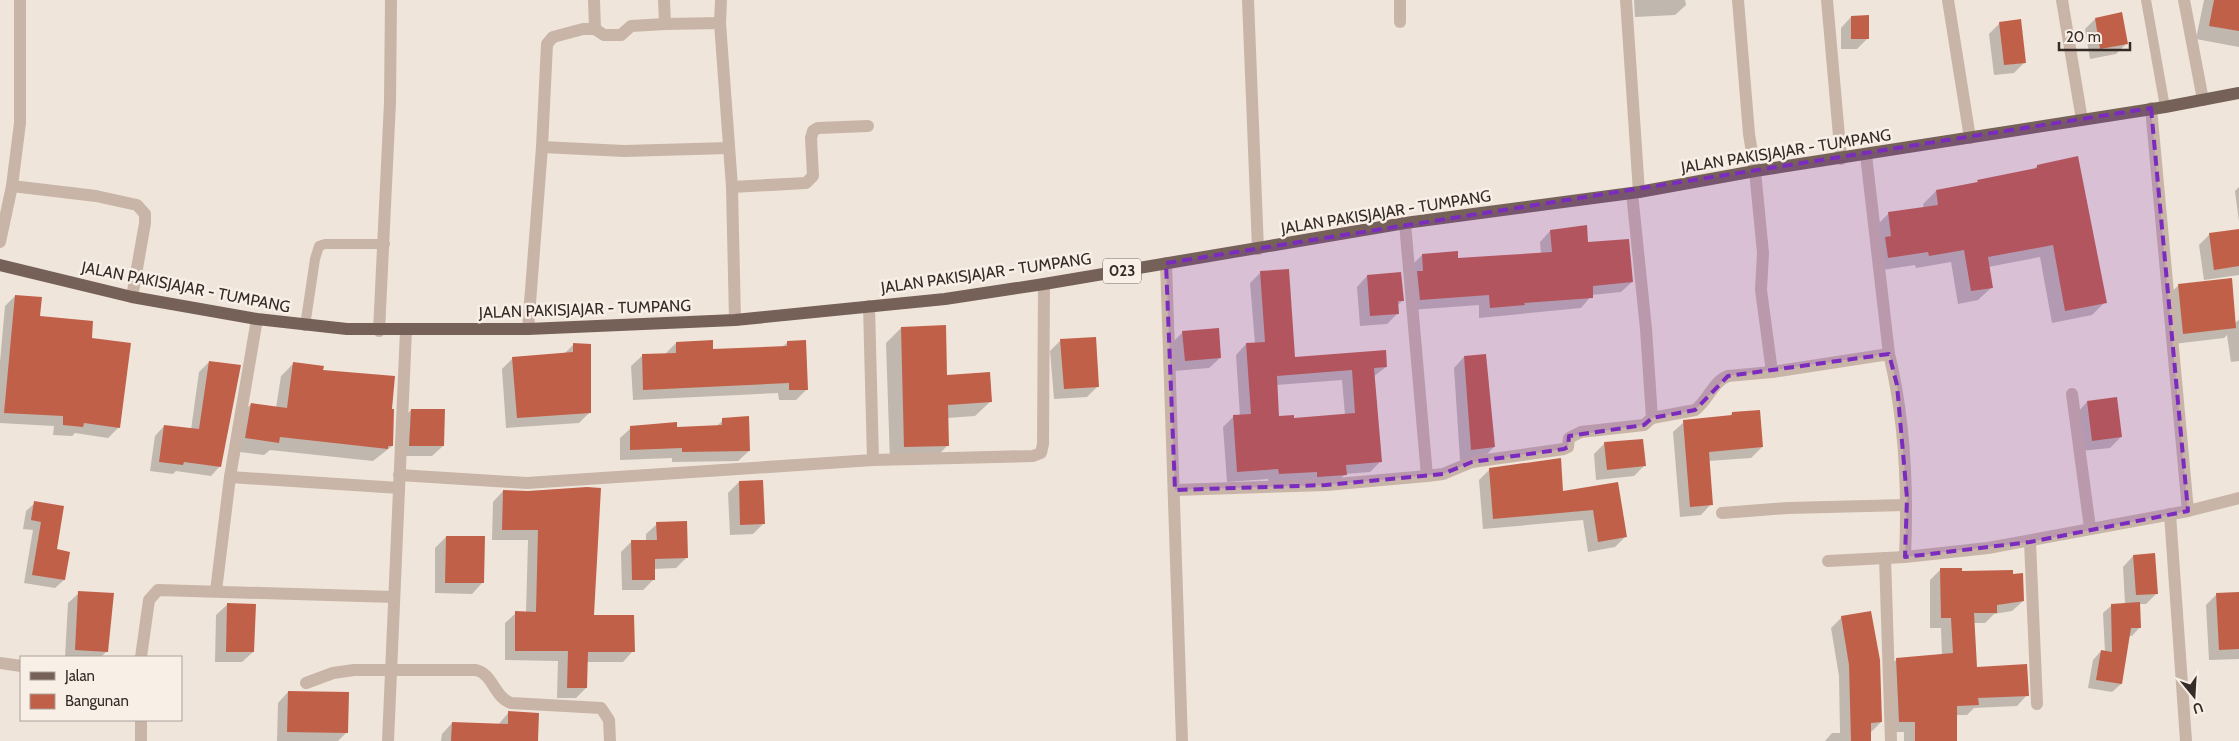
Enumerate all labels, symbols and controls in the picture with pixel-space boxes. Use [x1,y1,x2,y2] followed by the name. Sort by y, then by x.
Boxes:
[2059,20,2130,52] scale bar
[2066,28,2101,46] text: 20 m
[1679,125,1892,177] street label: JALAN PAKISJAJAR - TUMPANG
[1279,186,1492,238] street label: JALAN PAKISJAJAR - TUMPANG
[879,249,1092,297] street label: JALAN PAKISJAJAR - TUMPANG
[79,257,292,317] street label: JALAN PAKISJAJAR - TUMPANG
[1103,258,1141,284] road number: 023
[478,296,691,322] street label: JALAN PAKISJAJAR - TUMPANG
[20,656,182,721] legend
[64,667,95,685] text: Jalan
[2169,671,2219,721] north arrow
[65,692,129,710] text: Bangunan
[2190,698,2206,718] text: U

